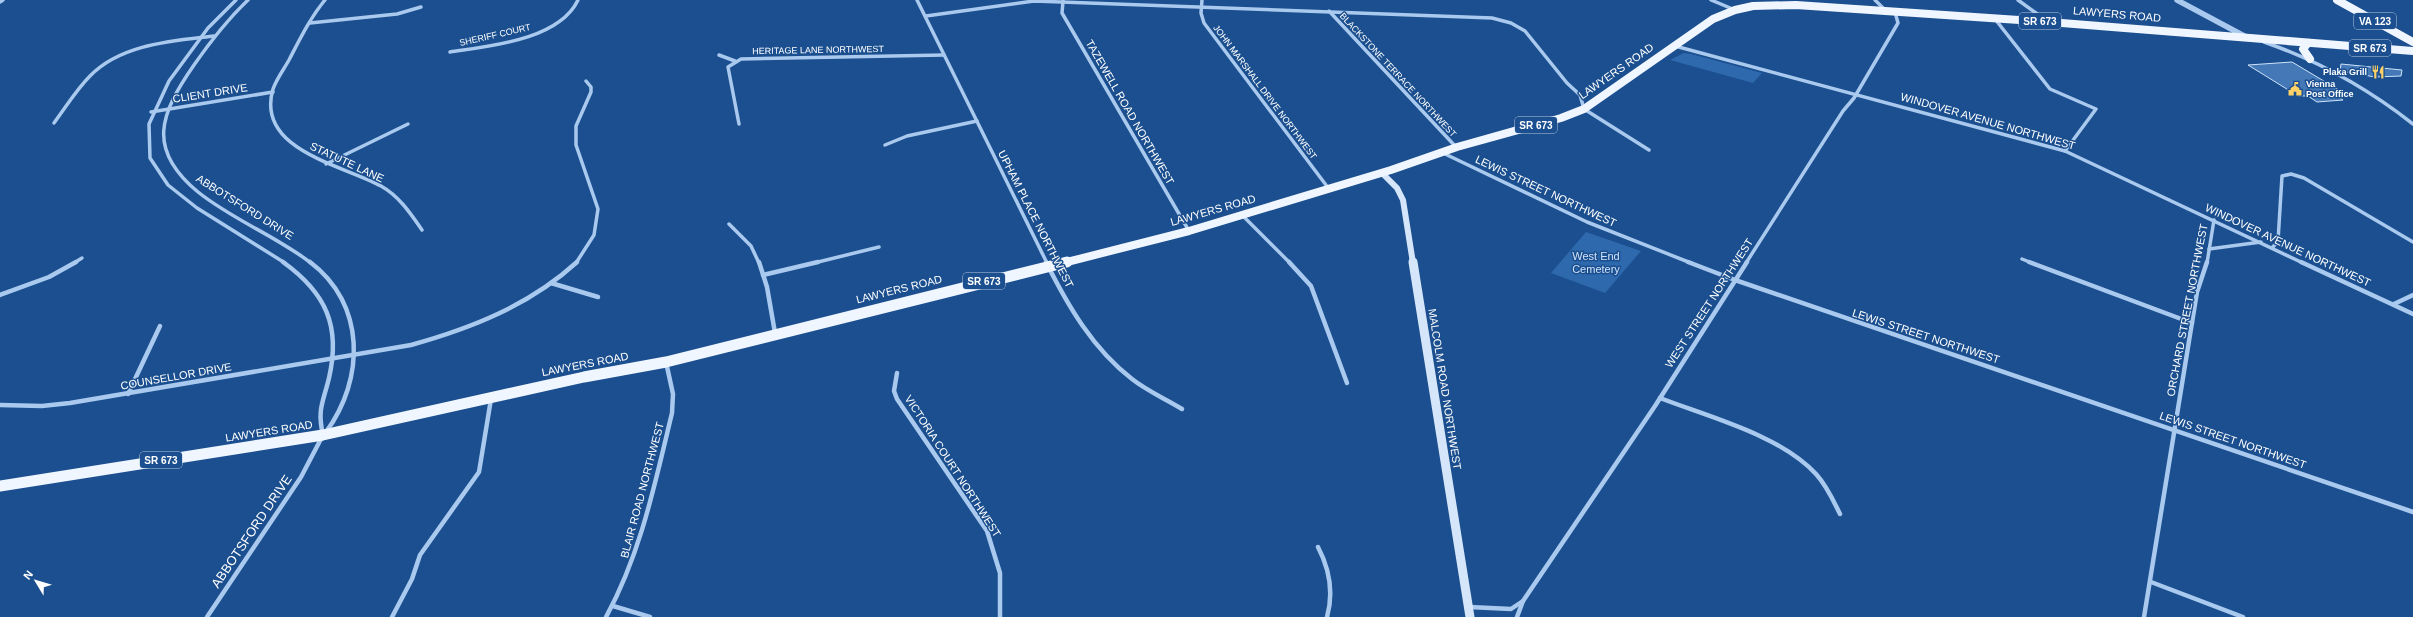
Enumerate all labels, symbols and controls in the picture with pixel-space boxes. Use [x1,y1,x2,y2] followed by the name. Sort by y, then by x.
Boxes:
[2073,4,2162,24] street label: LAWYERS ROAD
[1338,11,1459,139] street label: BLACKSTONE TERRACE NORTHWEST
[2019,13,2061,29] road number: SR 673
[2354,13,2396,29] road number: VA 123
[458,22,532,48] street label: SHERIFF COURT
[1211,23,1319,162] street label: JOHN MARSHALL DRIVE NORTHWEST
[1083,37,1177,187] street label: TAZEWELL ROAD NORTHWEST
[2349,40,2391,56] road number: SR 673
[1576,41,1656,101] street label: LAWYERS ROAD
[752,44,884,56] street label: HERITAGE LANE NORTHWEST
[2370,64,2386,80] restaurant icon: Plaka Grill
[2323,67,2367,77] place label: Plaka Grill
[2306,79,2354,99] place label: Vienna Post Office
[172,81,248,105] street label: CLIENT DRIVE
[2287,81,2303,97] public building icon: Vienna Post Office
[1899,90,2077,152] street label: WINDOVER AVENUE NORTHWEST
[1515,117,1557,133] road number: SR 673
[308,140,386,184] street label: STATUTE LANE
[996,148,1076,290] street label: UPHAM PLACE NORTHWEST
[1474,153,1619,229] street label: LEWIS STREET NORTHWEST
[194,172,296,242] street label: ABBOTSFORD DRIVE
[1169,192,1257,228] street label: LAWYERS ROAD
[2203,201,2373,289] street label: WINDOVER AVENUE NORTHWEST
[2164,222,2210,397] street label: ORCHARD STREET NORTHWEST
[1663,236,1755,370] street label: WEST STREET NORTHWEST
[1572,250,1620,275] park label: West End Cemetery
[855,272,943,305] street label: LAWYERS ROAD
[963,273,1005,289] road number: SR 673
[1851,306,2001,366] street label: LEWIS STREET NORTHWEST
[1426,308,1464,471] street label: MALCOLM ROAD NORTHWEST
[541,350,629,378] street label: LAWYERS ROAD
[120,360,232,392] street label: COUNSELLOR DRIVE
[903,393,1004,539] street label: VICTORIA COURT NORTHWEST
[2158,409,2308,471] street label: LEWIS STREET NORTHWEST
[224,418,314,444] street label: LAWYERS ROAD
[618,420,666,559] street label: BLAIR ROAD NORTHWEST
[140,452,182,468] road number: SR 673
[208,472,295,591] street label: ABBOTSFORD DRIVE
[16,561,56,601] north arrow
[21,568,35,582] text: N

